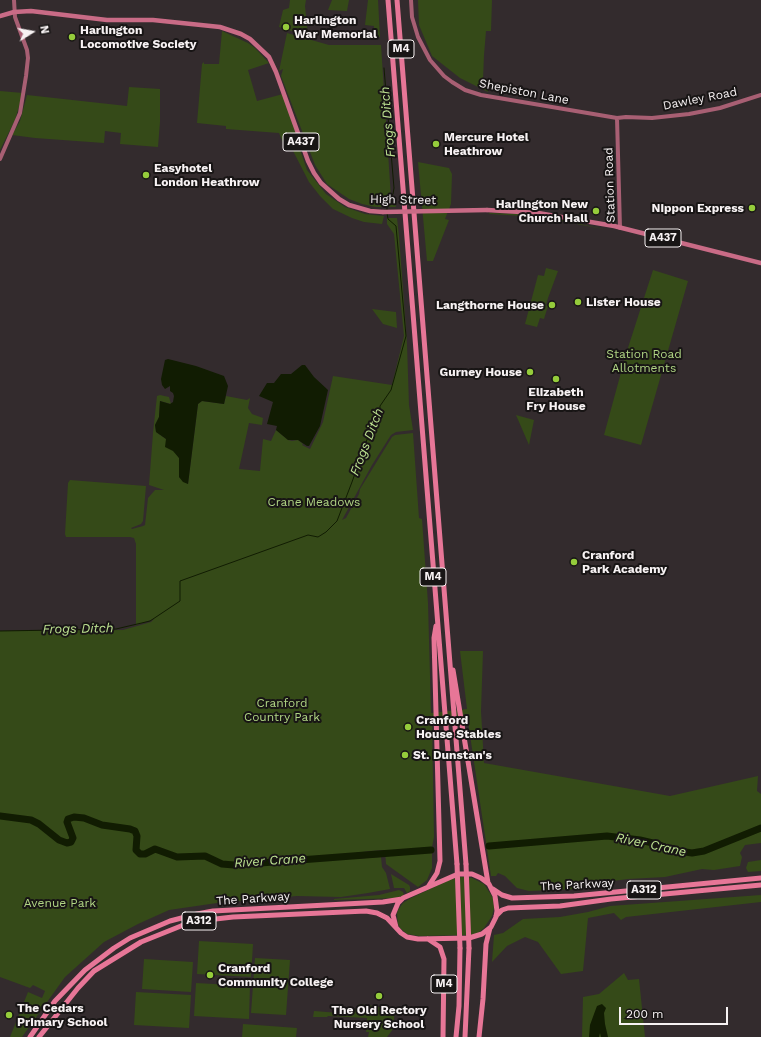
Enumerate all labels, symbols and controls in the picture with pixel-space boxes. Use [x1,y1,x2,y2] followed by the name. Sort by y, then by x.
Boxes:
[12,12,52,52] north arrow
[294,13,377,41] place label: Harlington War Memorial
[281,22,291,32] marker: Harlington War Memorial
[80,23,197,51] place label: Harlington Locomotive Society
[37,24,51,35] text: N
[67,32,77,42] marker: Harlington Locomotive Society
[388,40,414,58] road number: M4
[478,76,570,108] street label: Shepiston Lane
[662,85,738,113] street label: Dawley Road
[377,86,399,158] water label: Frogs Ditch
[444,130,529,158] place label: Mercure Hotel Heathrow
[283,133,319,151] road number: A437
[431,139,441,149] marker: Mercure Hotel Heathrow
[601,147,619,223] street label: Station Road
[154,161,260,189] place label: Easyhotel London Heathrow
[141,170,151,180] marker: Easyhotel London Heathrow
[370,192,436,208] street label: High Street
[496,197,588,225] place label: Harlington New Church Hall
[652,201,744,215] place label: Nippon Express
[747,203,757,213] marker: Nippon Express
[591,206,601,216] marker: Harlington New Church Hall
[645,229,681,247] road number: A437
[586,295,661,309] place label: Lister House
[573,297,583,307] marker: Lister House
[436,298,544,312] place label: Langthorne House
[547,300,557,310] marker: Langthorne House
[606,347,682,375] park label: Station Road Allotments
[440,365,522,379] place label: Gurney House
[525,367,535,377] marker: Gurney House
[551,374,561,384] marker: Elizabeth Fry House
[526,385,586,413] place label: Elizabeth Fry House
[347,406,387,478] water label: Frogs Ditch
[268,495,360,509] park label: Crane Meadows
[582,548,667,576] place label: Cranford Park Academy
[569,557,579,567] marker: Cranford Park Academy
[420,568,446,586] road number: M4
[42,621,114,637] water label: Frogs Ditch
[244,696,320,724] park label: Cranford Country Park
[416,713,501,741] place label: Cranford House Stables
[403,722,413,732] marker: Cranford House Stables
[413,748,492,762] place label: St. Dunstan's
[400,750,410,760] marker: St. Dunstan's
[614,830,688,860] water label: River Crane
[234,851,306,871] water label: River Crane
[540,876,614,894] street label: The Parkway
[627,881,661,899] road number: A312
[216,889,290,909] street label: The Parkway
[24,896,96,910] park label: Avenue Park
[182,912,216,930] road number: A312
[218,961,334,989] place label: Cranford Community College
[205,970,215,980] marker: Cranford Community College
[431,975,457,993] road number: M4
[374,991,384,1001] marker: The Old Rectory Nursery School
[621,999,730,1025] scale bar
[17,1001,108,1029] place label: The Cedars Primary School
[331,1003,427,1031] place label: The Old Rectory Nursery School
[626,1007,663,1021] text: 200 m
[4,1010,14,1020] marker: The Cedars Primary School

